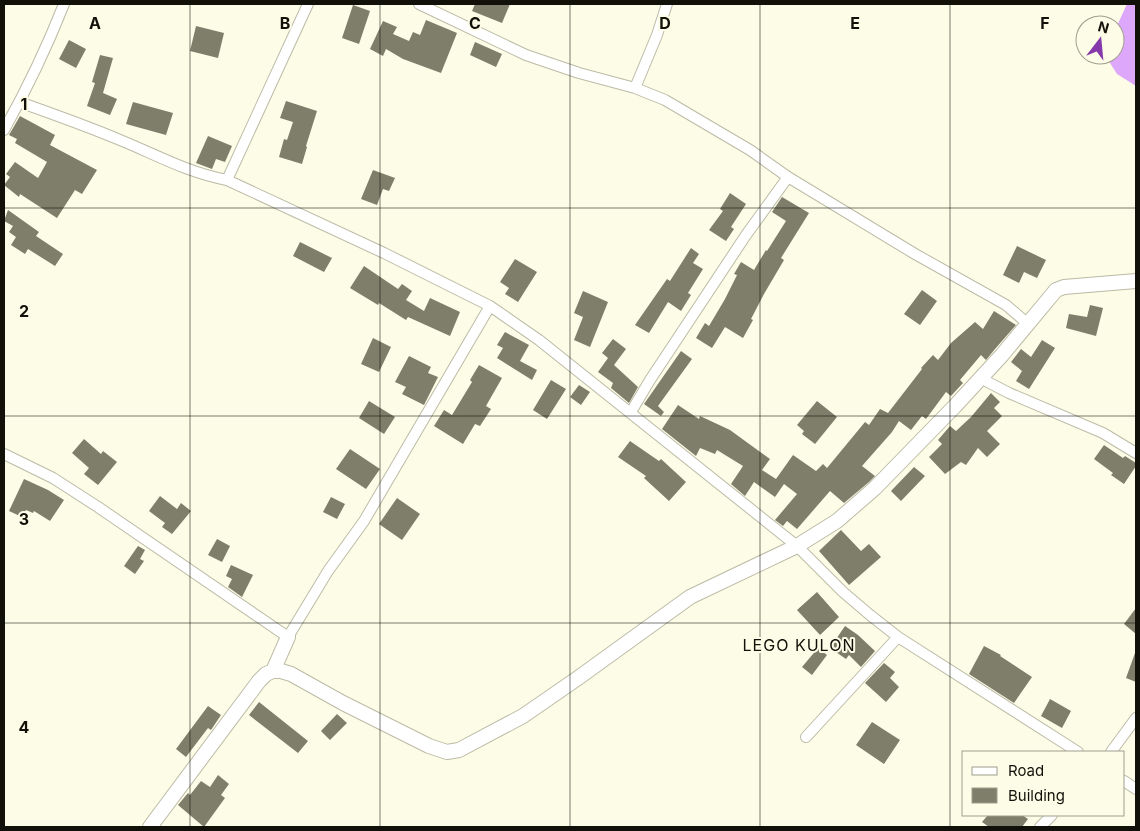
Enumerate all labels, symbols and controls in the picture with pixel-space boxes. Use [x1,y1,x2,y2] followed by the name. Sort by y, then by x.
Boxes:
[89,13,101,33] text: A
[280,13,290,33] text: B
[469,13,481,33] text: C
[659,13,671,33] text: D
[850,13,860,33] text: E
[1040,13,1050,33] text: F
[1075,15,1125,65] north arrow
[1096,17,1111,37] text: N
[21,94,27,114] text: 1
[19,301,29,321] text: 2
[19,509,29,529] text: 3
[743,635,855,655] district label: LEGO KULON
[19,717,30,737] text: 4
[962,751,1125,816] legend
[1008,761,1044,780] text: Road
[1008,786,1065,805] text: Building

